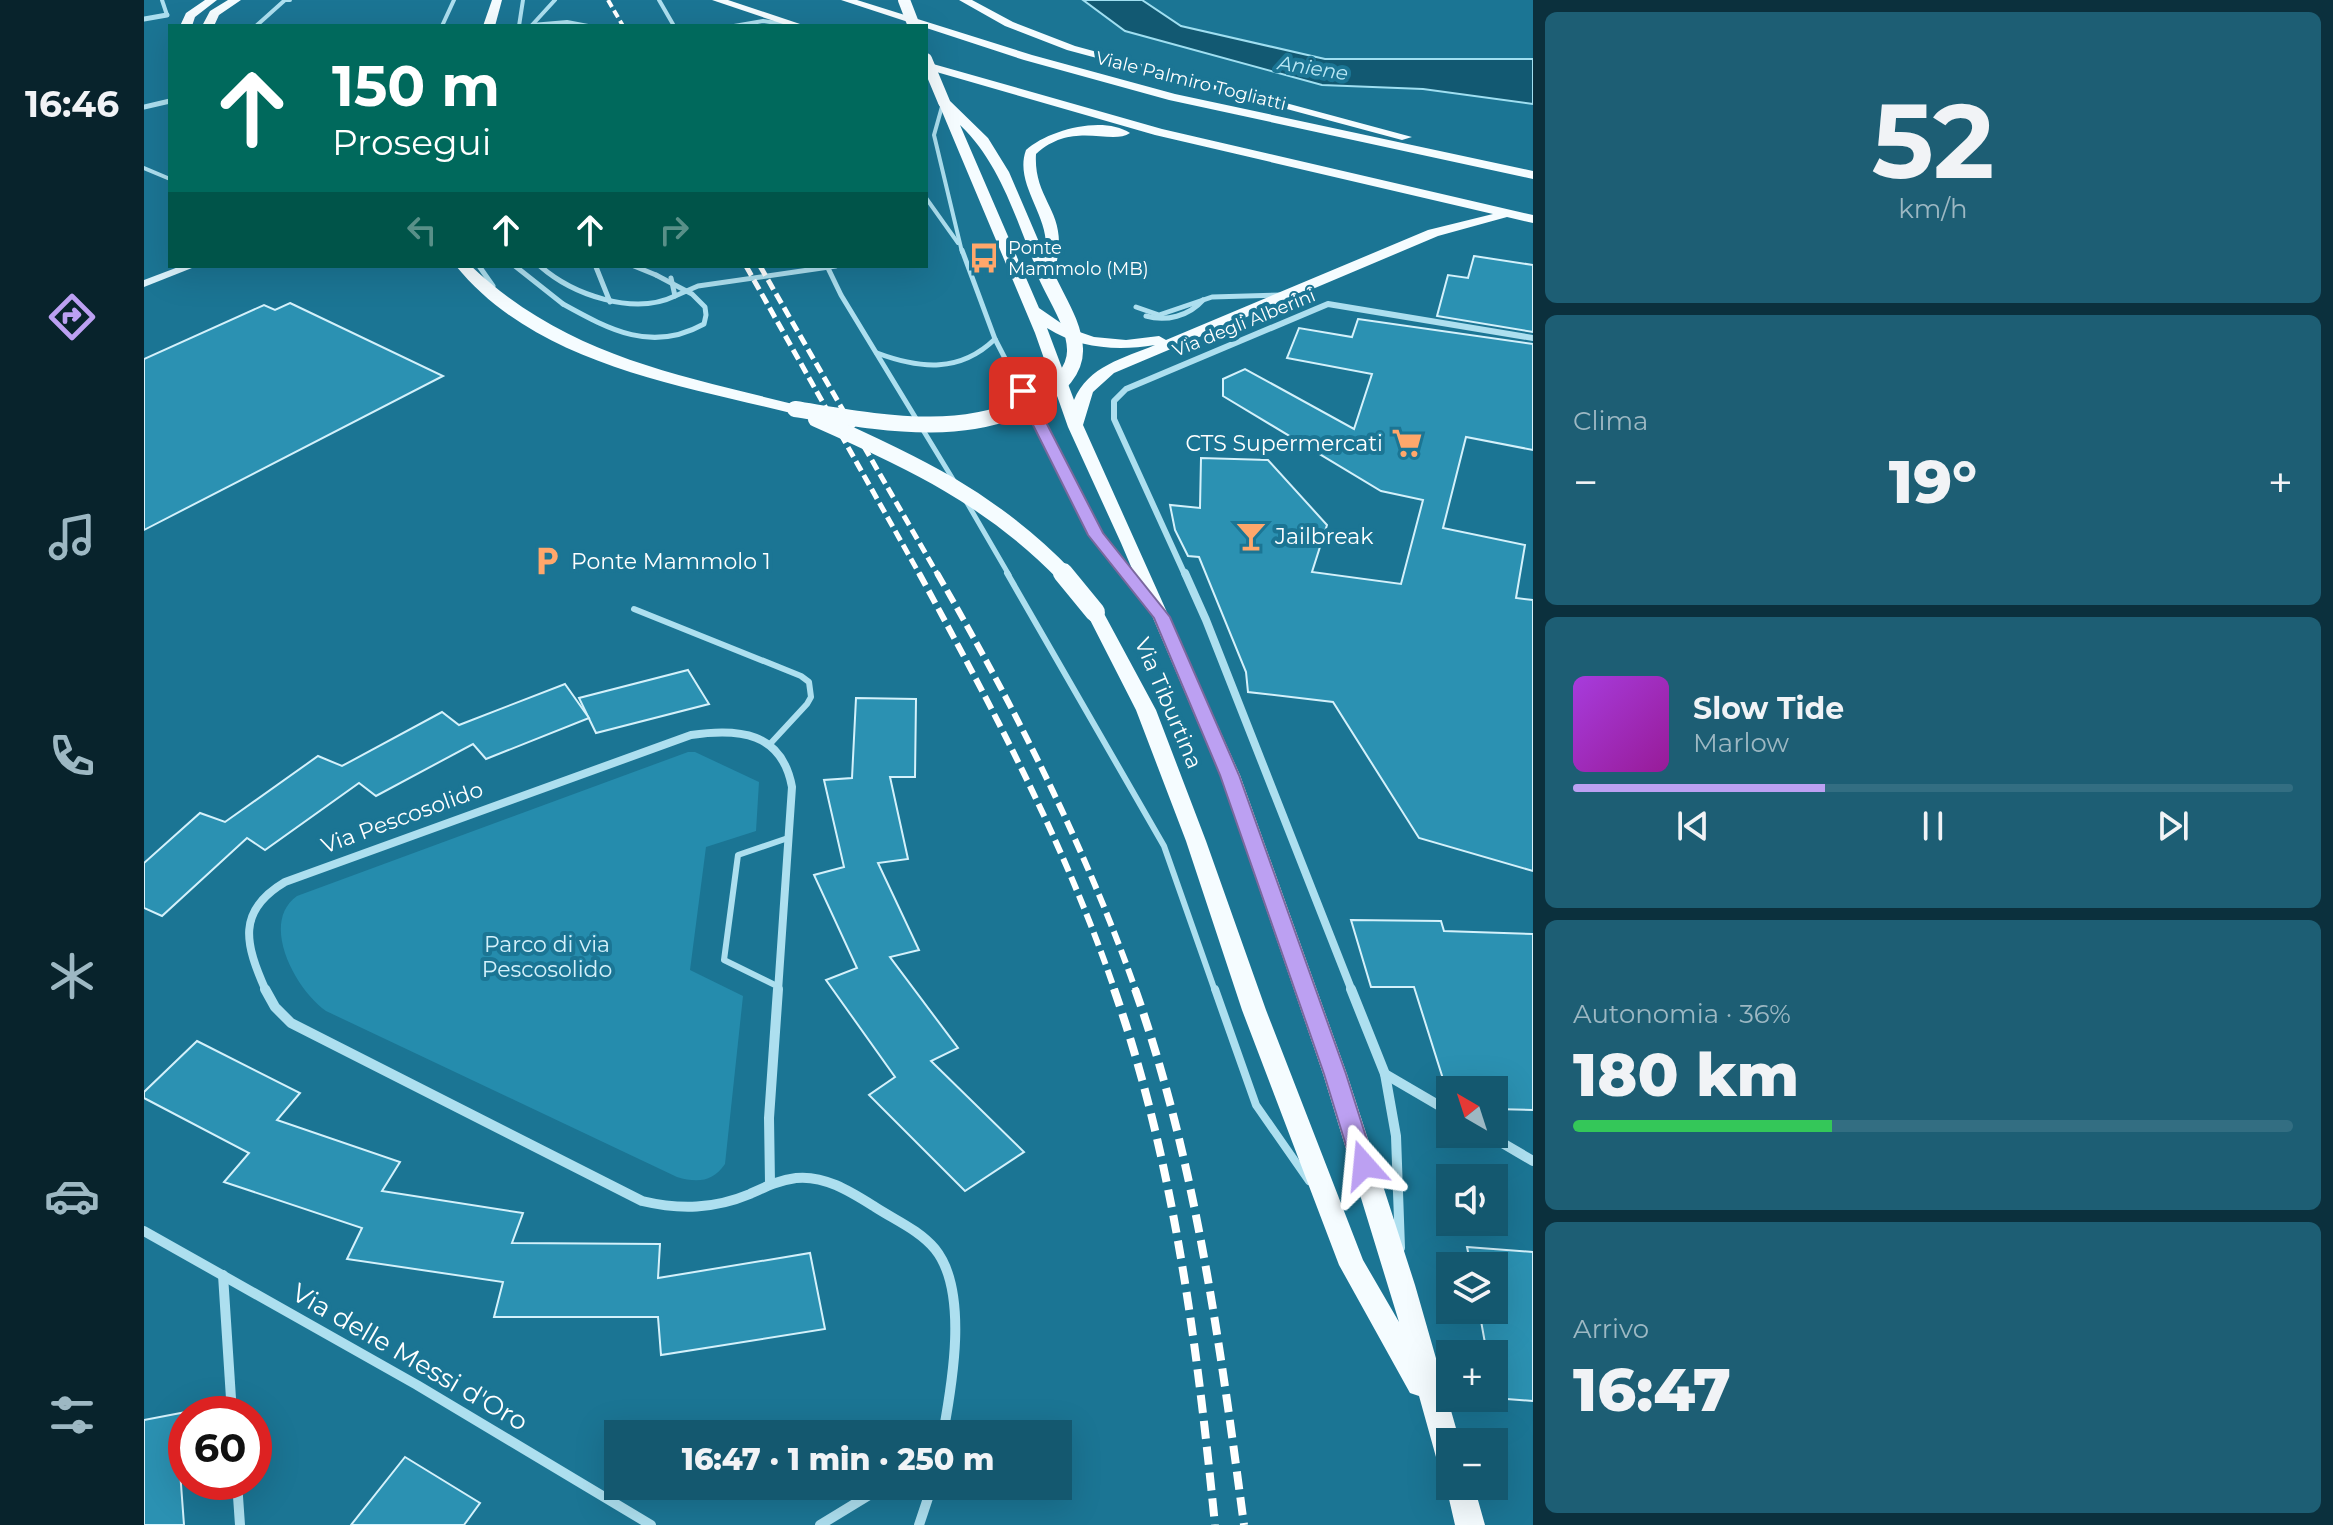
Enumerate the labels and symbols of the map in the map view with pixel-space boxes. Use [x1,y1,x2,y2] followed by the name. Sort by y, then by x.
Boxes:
[1093,47,1289,115] street label: Viale Palmiro Togliatti
[1275,50,1350,85] water label: Aniene
[1008,237,1149,280] place label: Ponte Mammolo (MB)
[967,241,1001,275] bus stop icon: Ponte Mammolo (MB)
[1169,284,1319,362] street label: Via degli Alberini
[989,357,1057,425] pin
[1390,426,1424,460] supermarket icon: CTS Supermercati
[1185,430,1383,457] place label: CTS Supermercati
[1234,519,1268,553] bar icon: Jailbreak
[1274,523,1374,550] place label: Jailbreak
[530,544,564,578] parking icon: Ponte Mammolo 1
[571,548,771,575] place label: Ponte Mammolo 1
[1129,634,1208,773] street label: Via Tiburtina
[318,776,487,859] street label: Via Pescosolido
[482,931,612,983] park label: Parco di via Pescosolido
[1436,1076,1508,1148] north arrow
[1322,1123,1406,1207] position arrow
[286,1276,534,1438] street label: Via delle Messi d'Oro
[168,1396,272,1500] speed limit sign: 60

